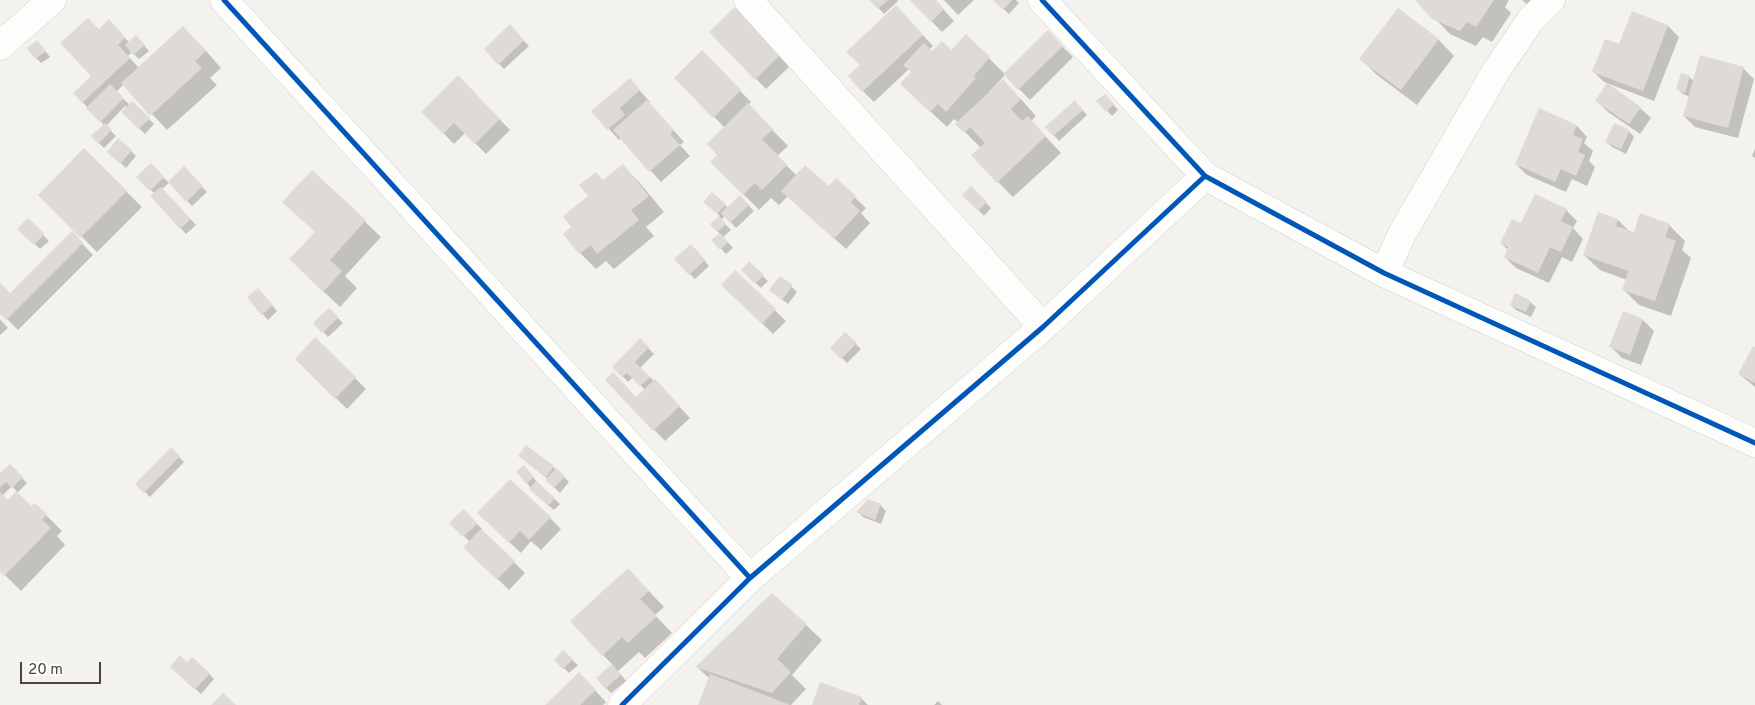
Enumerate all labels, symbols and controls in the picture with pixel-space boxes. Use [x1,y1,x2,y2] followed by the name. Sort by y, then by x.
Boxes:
[22,652,104,684] scale bar
[28,661,63,680] text: 20 m

